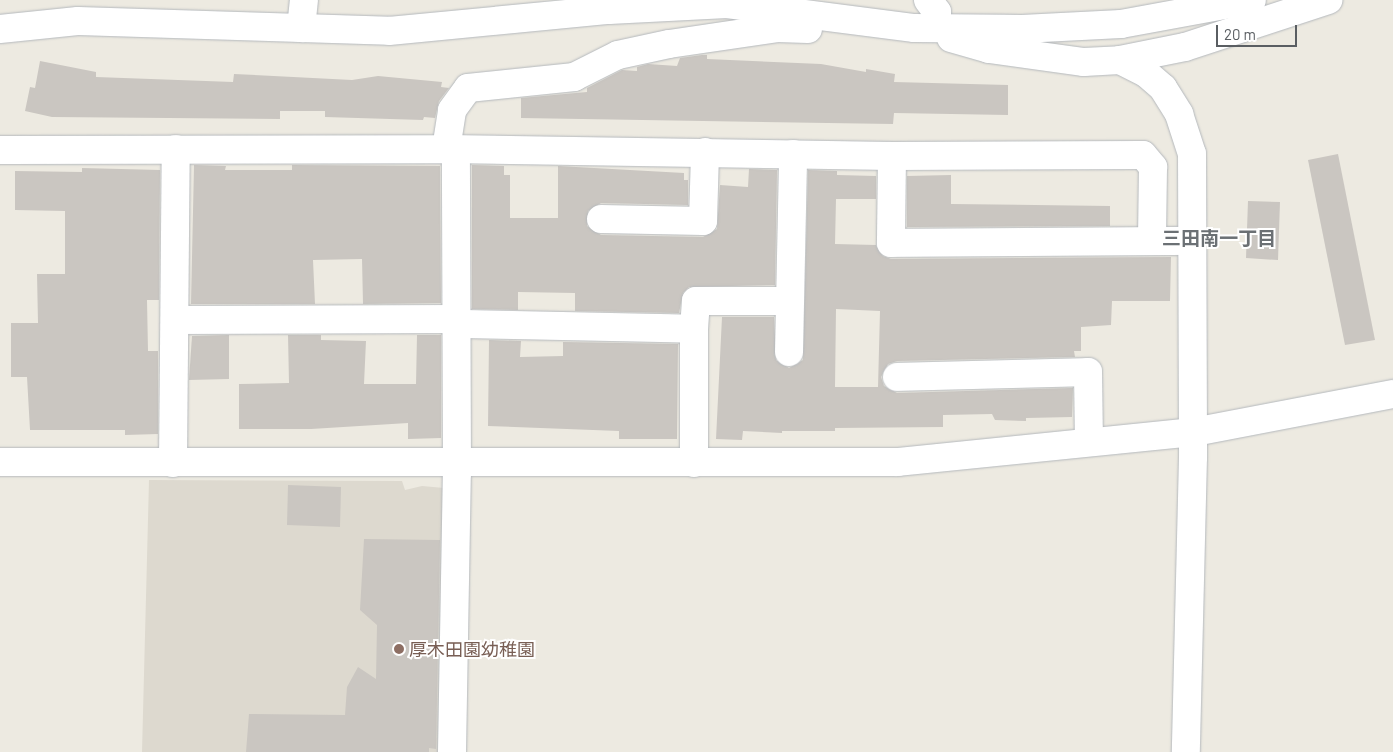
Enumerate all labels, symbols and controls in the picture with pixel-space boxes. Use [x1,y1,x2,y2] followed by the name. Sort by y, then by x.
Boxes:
[1218,15,1299,47] scale bar
[1224,25,1256,43] text: 20 m
[1162,227,1276,249] district label: 三田南一丁目
[409,638,535,660] place label: 厚木田園幼稚園
[393,643,405,655] marker: 厚木田園幼稚園

